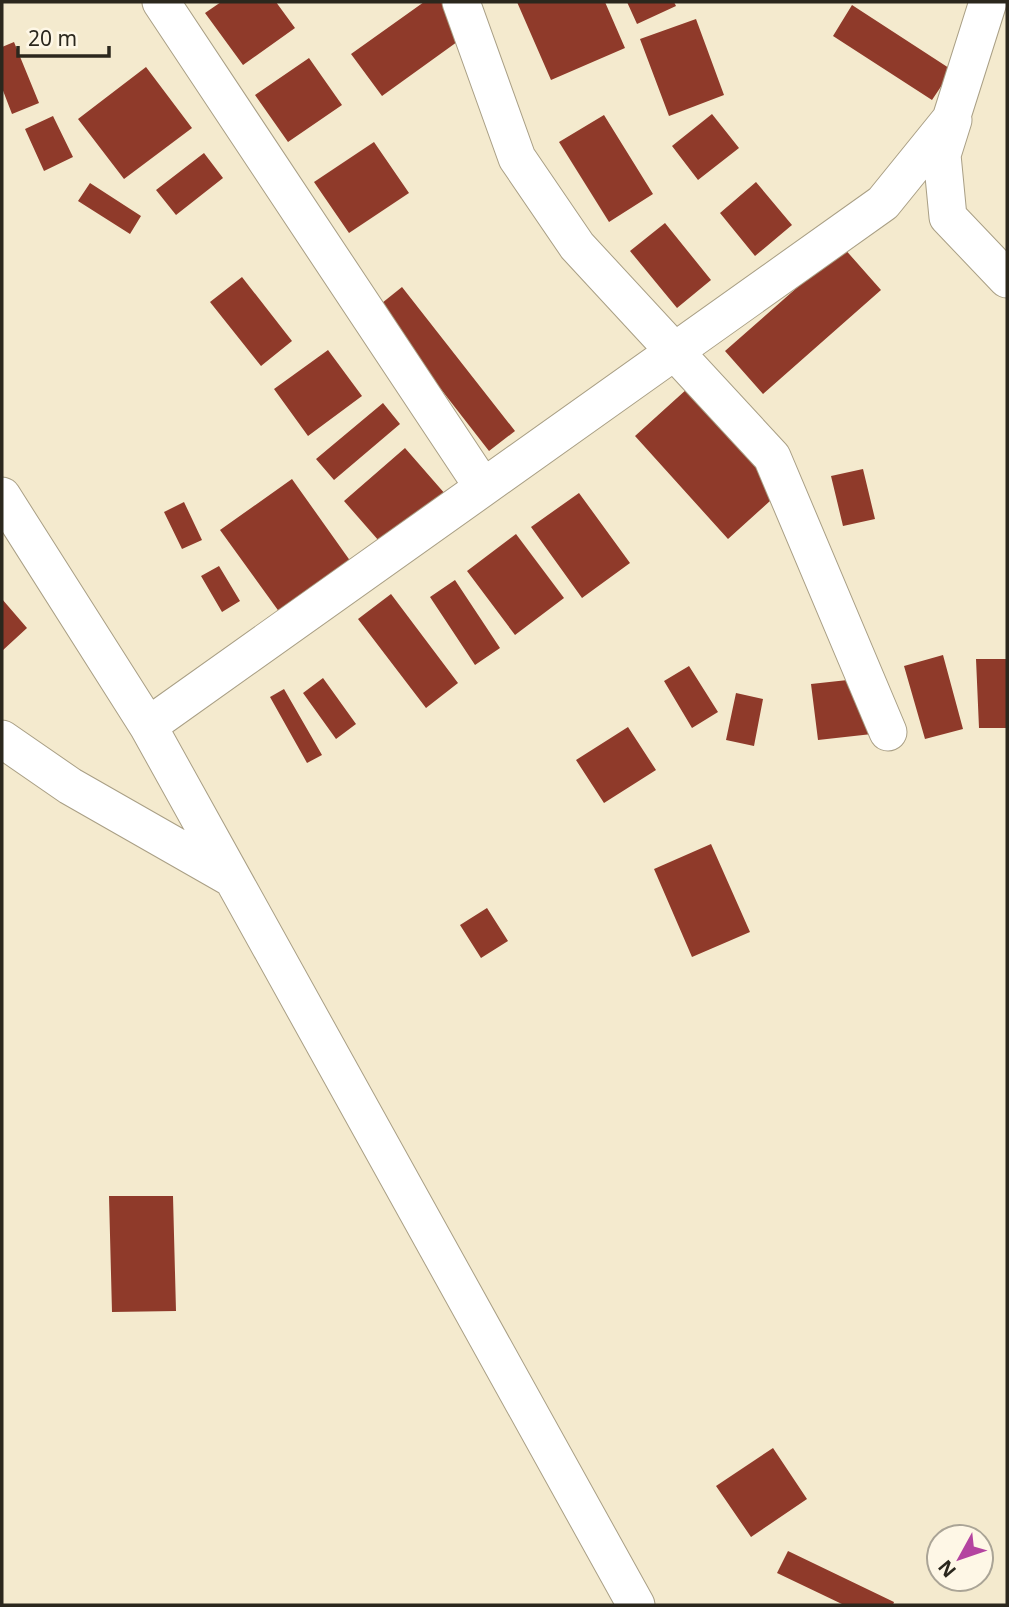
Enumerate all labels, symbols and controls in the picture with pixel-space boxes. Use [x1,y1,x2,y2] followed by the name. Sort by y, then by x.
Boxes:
[18,14,108,58] scale bar
[28,24,77,52] text: 20 m
[925,1523,995,1593] north arrow
[932,1555,962,1583] text: N

